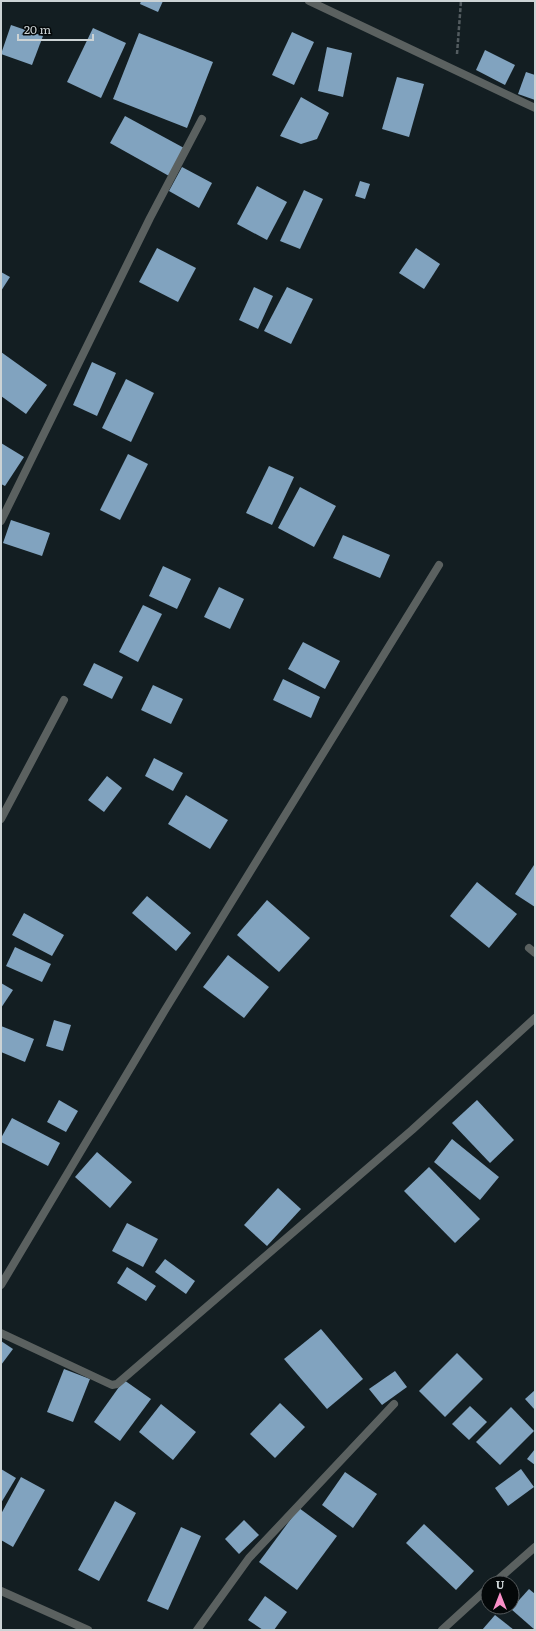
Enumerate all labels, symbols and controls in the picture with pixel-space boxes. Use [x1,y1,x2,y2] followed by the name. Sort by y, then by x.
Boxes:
[18,16,93,42] scale bar
[24,20,51,38] text: 20 m
[480,1575,520,1615] north arrow
[496,1576,505,1592] text: U

